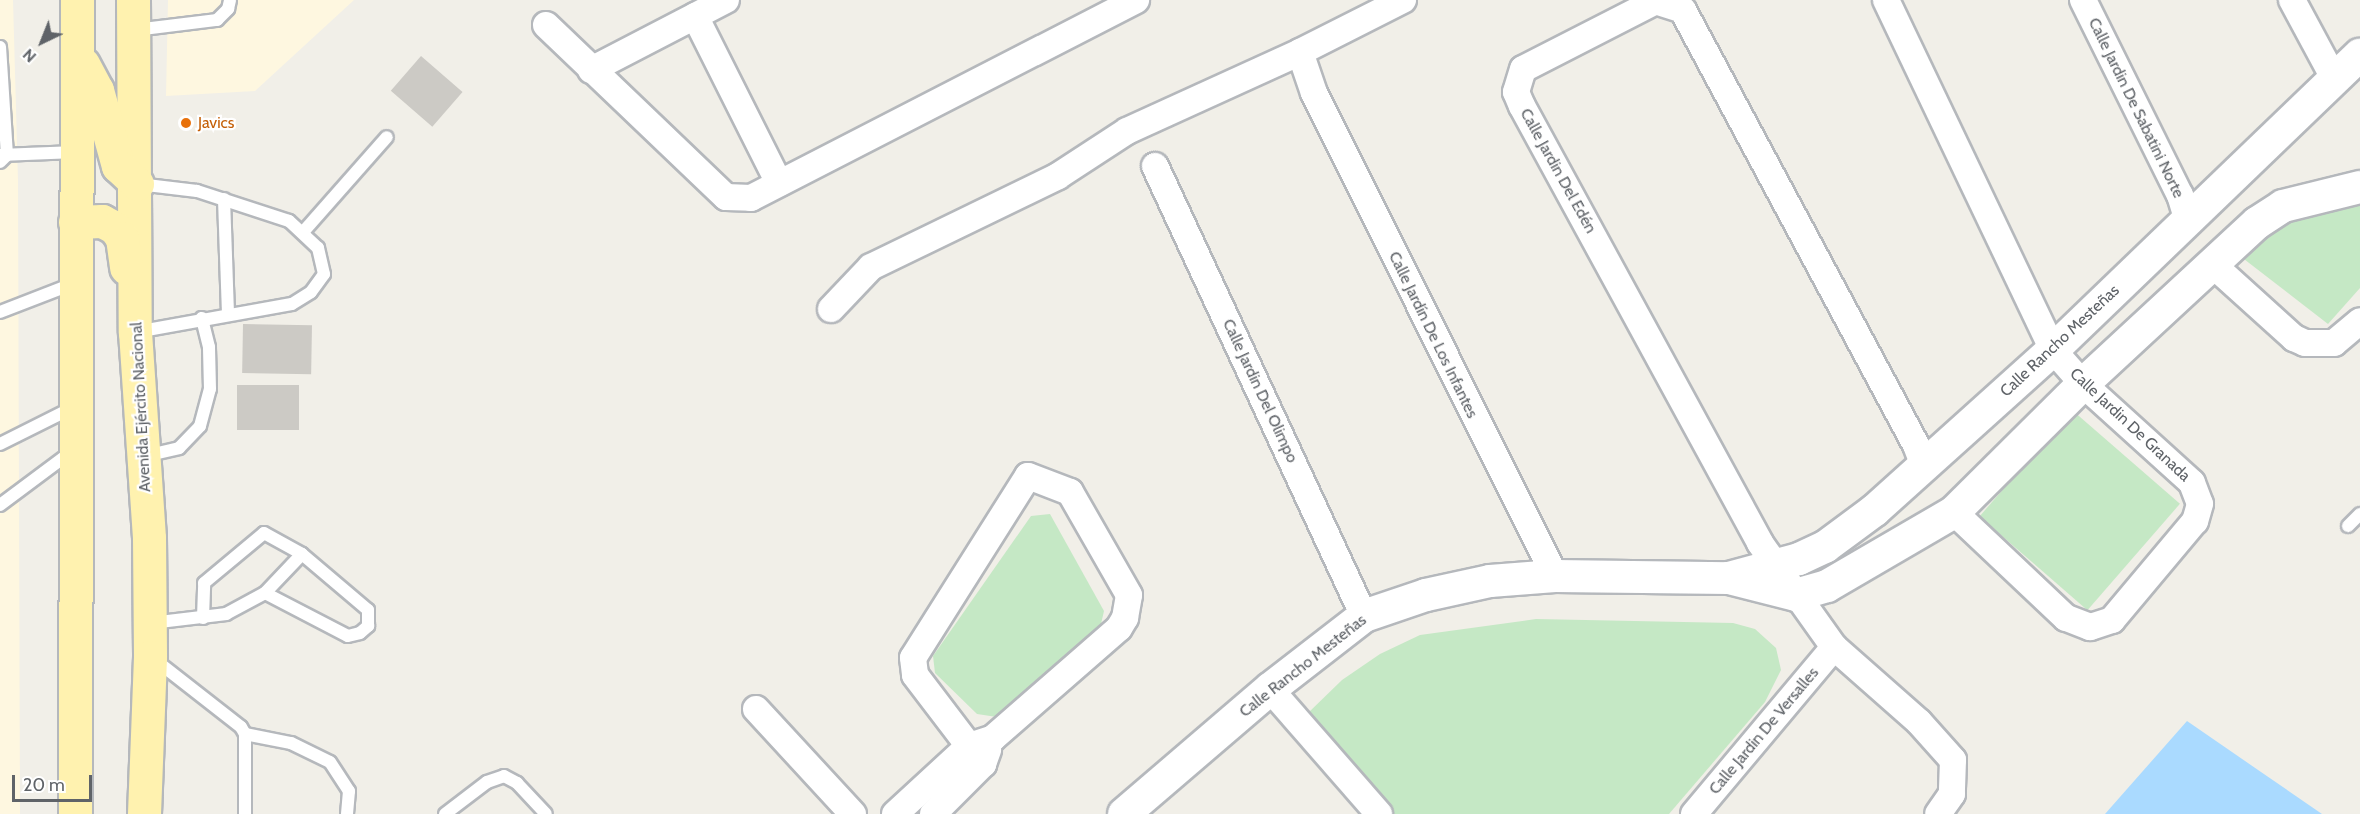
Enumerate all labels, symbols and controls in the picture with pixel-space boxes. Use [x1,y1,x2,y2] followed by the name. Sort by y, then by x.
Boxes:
[12,12,72,72] north arrow
[2084,15,2188,201] street label: Calle Jardin De Sabatini Norte
[19,45,40,66] text: N
[1516,105,1600,237] street label: Calle Jardin Del Edén
[198,113,234,133] place label: Javics
[179,116,193,130] marker: Javics
[1384,249,1482,421] street label: Calle Jardín De Los Infantes
[1997,281,2123,401] street label: Calle Rancho Mesteñas
[1218,316,1302,466] street label: Calle Jardin Del Olimpo
[127,321,155,493] street label: Avenida Ejército Nacional
[2066,364,2194,486] street label: Calle Jardin De Granada
[1236,611,1370,721] street label: Calle Rancho Mesteñas
[1705,664,1823,798] street label: Calle Jardin De Versalles
[15,763,94,801] scale bar
[23,774,65,796] text: 20 m

